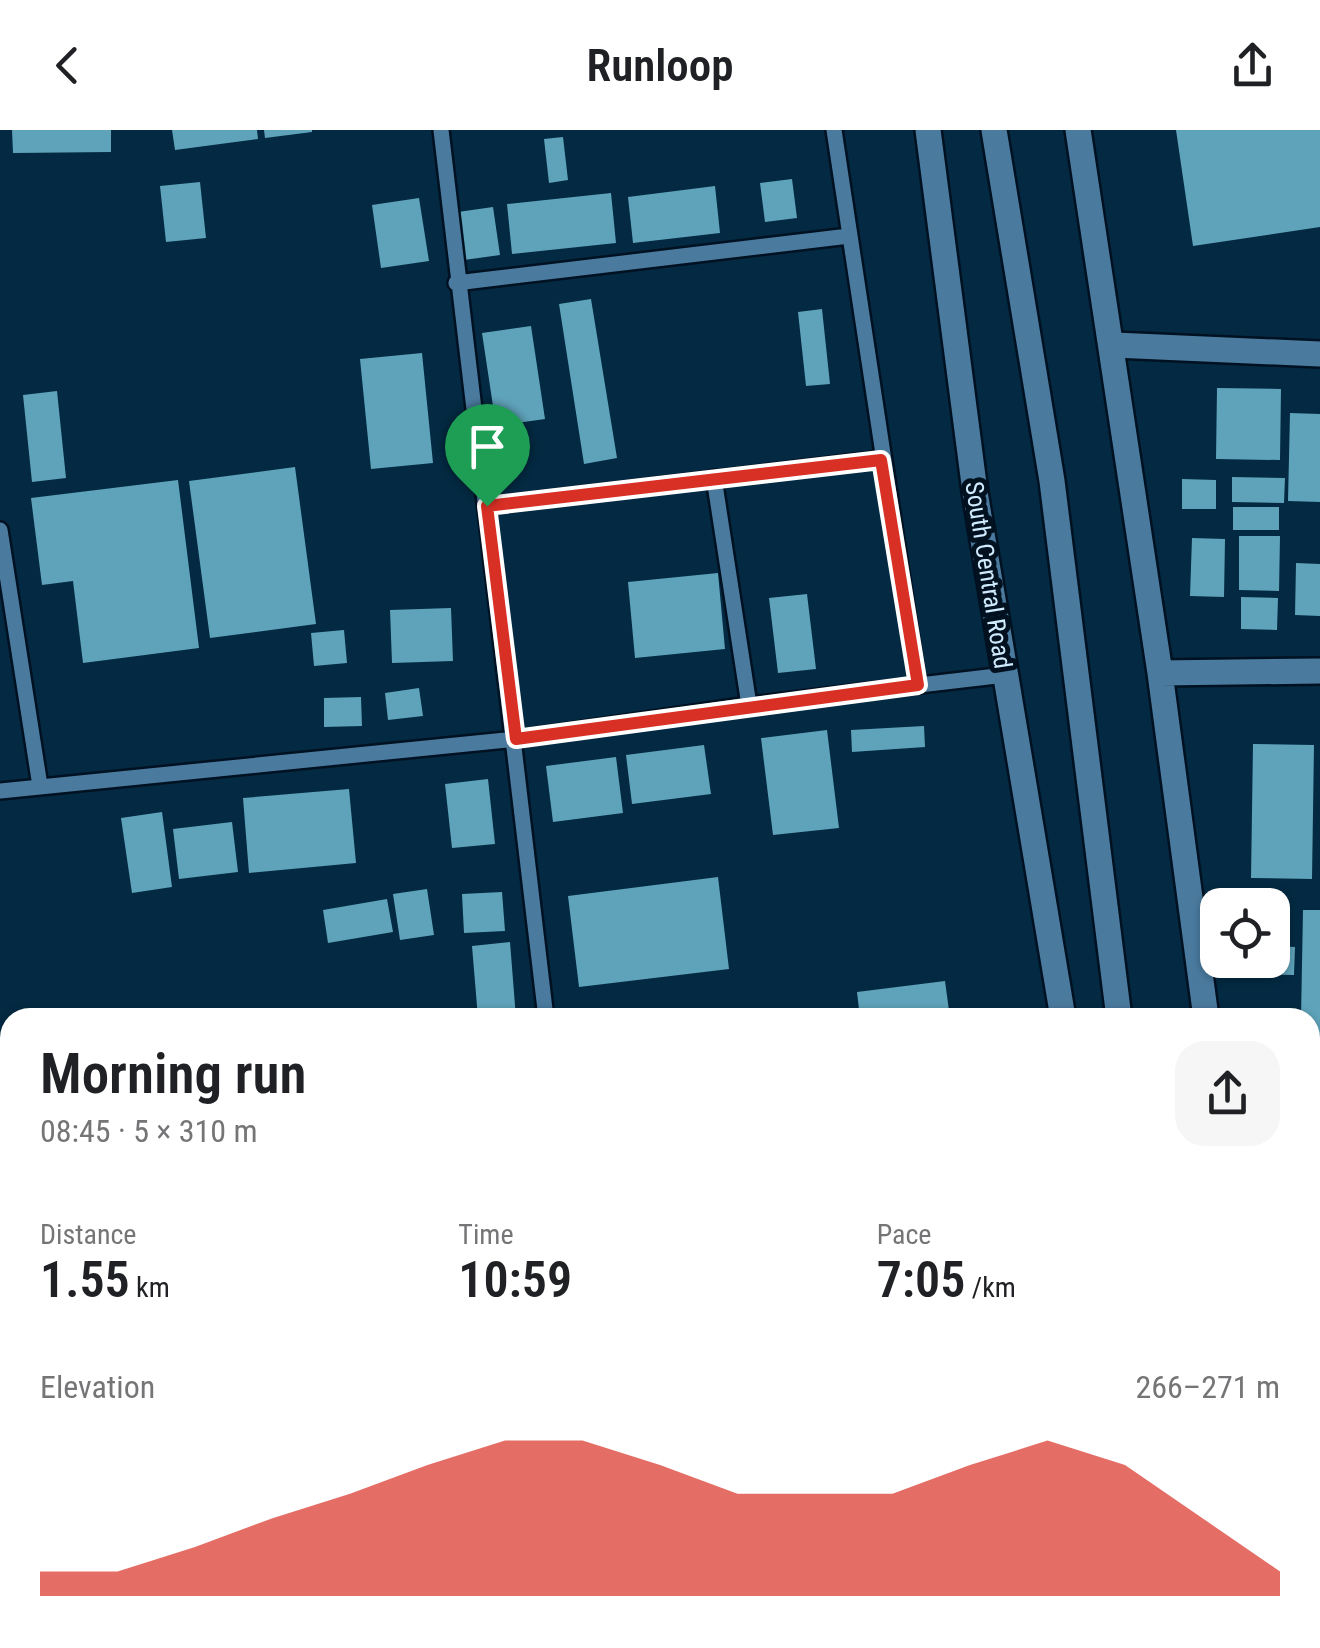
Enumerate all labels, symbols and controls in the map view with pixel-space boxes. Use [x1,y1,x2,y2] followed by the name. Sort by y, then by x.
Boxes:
[40,38,95,93] icon: back
[1225,38,1280,93] icon: share
[587,39,734,92] text: Runloop
[445,404,530,507] pin
[460,419,515,474] icon: arrive
[959,479,1018,671] street label: South Central Road
[1200,888,1290,978] map controls
[1200,888,1290,978] button: locate
[1175,1041,1280,1146] button: share
[40,1042,306,1106] text: Morning run
[40,1112,258,1150] text: 08:45 · 5 × 310 m
[40,1218,137,1251] text: Distance
[458,1218,514,1251] text: Time
[877,1218,932,1251] text: Pace
[40,1251,130,1309] text: 1.55
[458,1251,572,1309] text: 10:59
[877,1251,965,1309] text: 7:05
[130,1271,170,1304] text: km
[965,1271,1016,1304] text: /km
[40,1368,155,1406] text: Elevation
[1135,1368,1280,1406] text: 266–271 m

